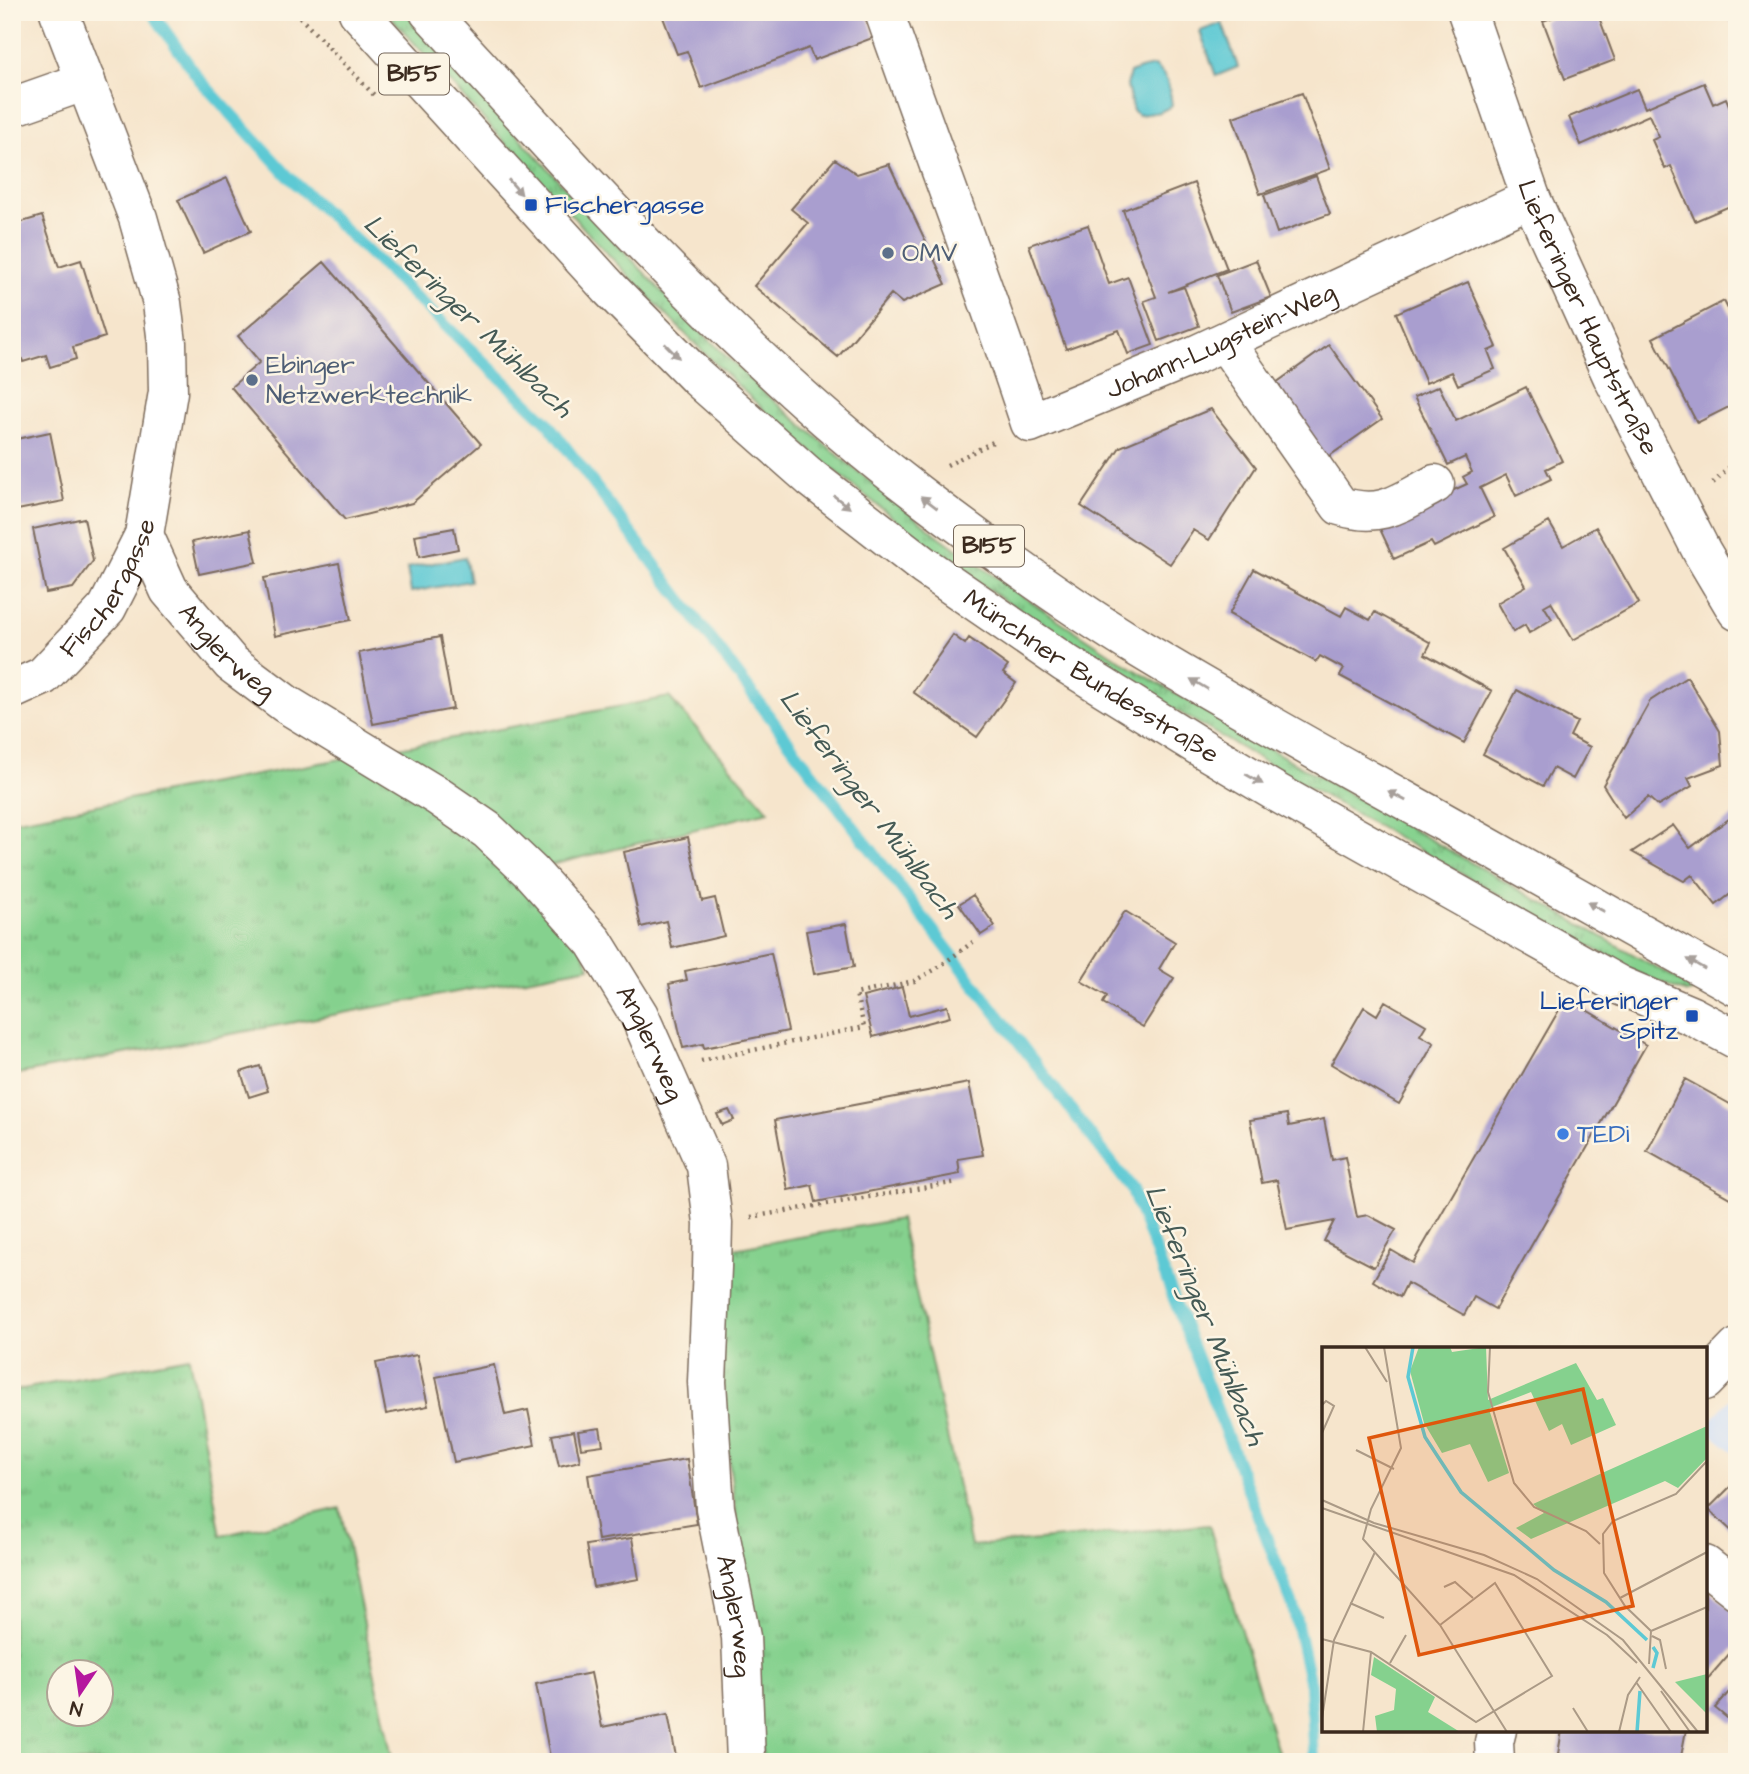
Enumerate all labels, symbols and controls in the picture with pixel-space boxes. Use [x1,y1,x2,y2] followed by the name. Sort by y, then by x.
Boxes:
[379,54,449,94] road number: B155
[1508,175,1668,461] street label: Lieferinger Hauptstraße
[507,178,523,196] one-way arrow
[545,187,705,225] place label: Fischergasse
[523,197,539,213] marker: Fischergasse
[354,206,582,428] water label: Lieferinger Mühlbach
[902,235,957,271] place label: OMV
[880,245,896,261] marker: OMV
[1101,274,1342,408] street label: Johann-Lugstein-Weg
[663,343,680,359] one-way arrow
[266,347,472,413] place label: Ebinger Netzwerktechnik
[244,372,260,388] marker: Ebinger Netzwerktechnik
[833,495,851,510] one-way arrow
[921,495,939,510] one-way arrow
[51,517,164,666] street label: Fischergasse
[954,526,1024,566] road number: B155
[956,580,1226,772] street label: Münchner Bundesstraße
[170,596,283,709] street label: Anglerweg
[1190,678,1209,690] one-way arrow
[769,681,969,928] water label: Lieferinger Mühlbach
[1245,773,1264,785] one-way arrow
[1387,790,1407,802] one-way arrow
[1586,901,1605,913] one-way arrow
[1686,958,1706,970] one-way arrow
[607,978,693,1107] street label: Anglerweg
[1539,983,1678,1049] place label: Lieferinger Spitz
[1684,1008,1700,1024] marker: Lieferinger Spitz
[1577,1116,1629,1152] place label: TEDi
[1555,1126,1571,1142] marker: TEDi
[1134,1179,1276,1452] water label: Lieferinger Mühlbach
[1322,1347,1707,1732] inset map
[707,1552,761,1678] street label: Anglerweg
[46,1658,116,1728] north arrow
[68,1694,85,1723] text: N

